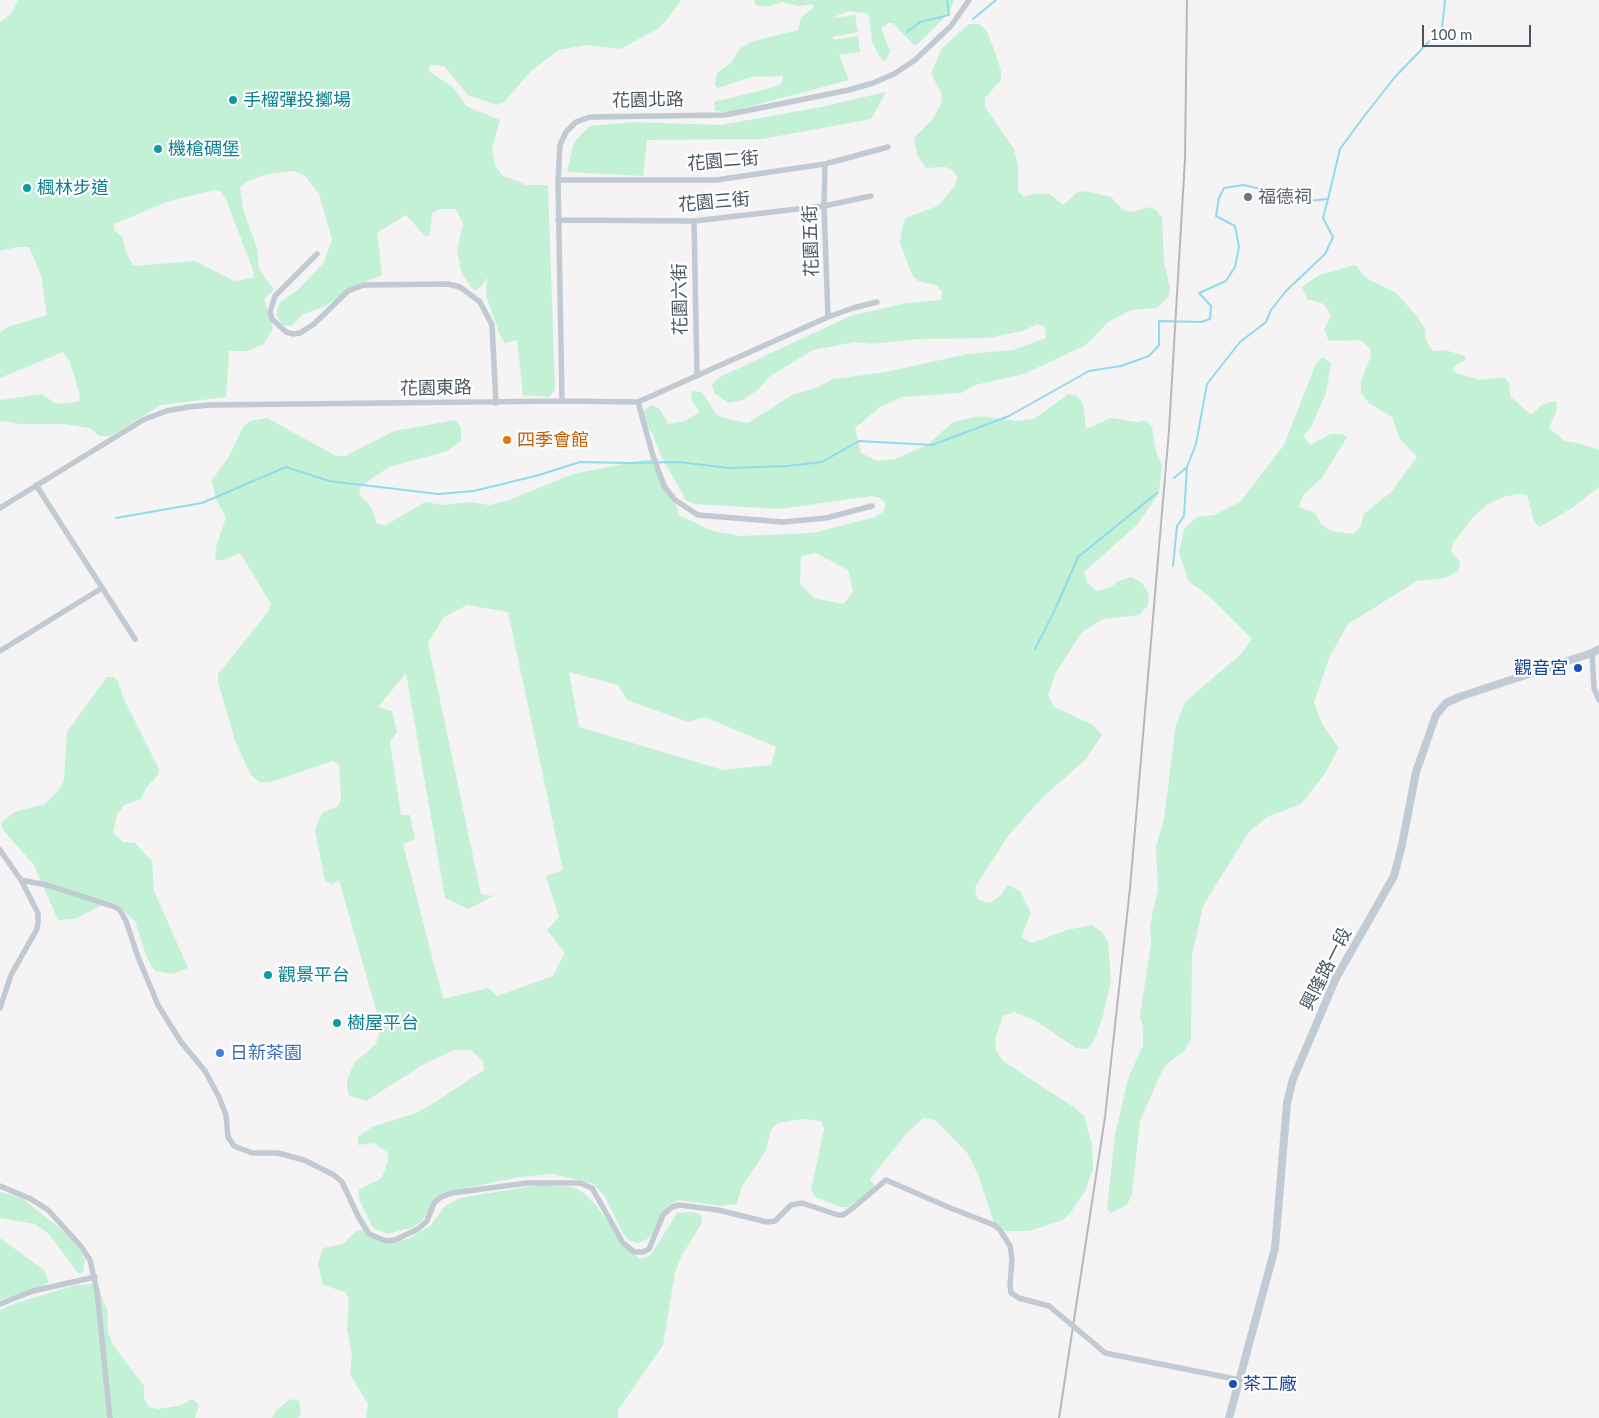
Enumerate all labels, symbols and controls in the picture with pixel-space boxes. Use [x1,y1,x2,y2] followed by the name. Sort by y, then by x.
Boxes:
[1424,15,1533,47] scale bar
[1430,25,1472,43] text: 100 m
[243,89,351,111] place label: 手榴彈投擲場
[612,89,684,111] street label: 花園北路
[227,94,239,106] marker: 手榴彈投擲場
[168,138,240,160] place label: 機槍碉堡
[152,143,164,155] marker: 機槍碉堡
[686,147,760,175] street label: 花園二街
[37,177,109,199] place label: 楓林步道
[21,182,33,194] marker: 楓林步道
[1258,186,1312,208] place label: 福德祠
[677,188,751,216] street label: 花園三街
[1242,191,1254,203] marker: 福德祠
[799,205,823,277] street label: 花園五街
[669,263,691,335] street label: 花園六街
[400,377,472,399] street label: 花園東路
[517,429,589,451] place label: 四季會館
[501,434,513,446] marker: 四季會館
[1514,657,1568,679] place label: 觀音宮
[1572,662,1584,674] marker: 觀音宮
[1296,924,1356,1014] street label: 興隆路一段
[278,964,350,986] place label: 觀景平台
[262,969,274,981] marker: 觀景平台
[347,1012,419,1034] place label: 樹屋平台
[331,1017,343,1029] marker: 樹屋平台
[230,1042,302,1064] place label: 日新茶園
[214,1047,226,1059] marker: 日新茶園
[1243,1373,1297,1395] place label: 茶工廠
[1227,1378,1239,1390] marker: 茶工廠

